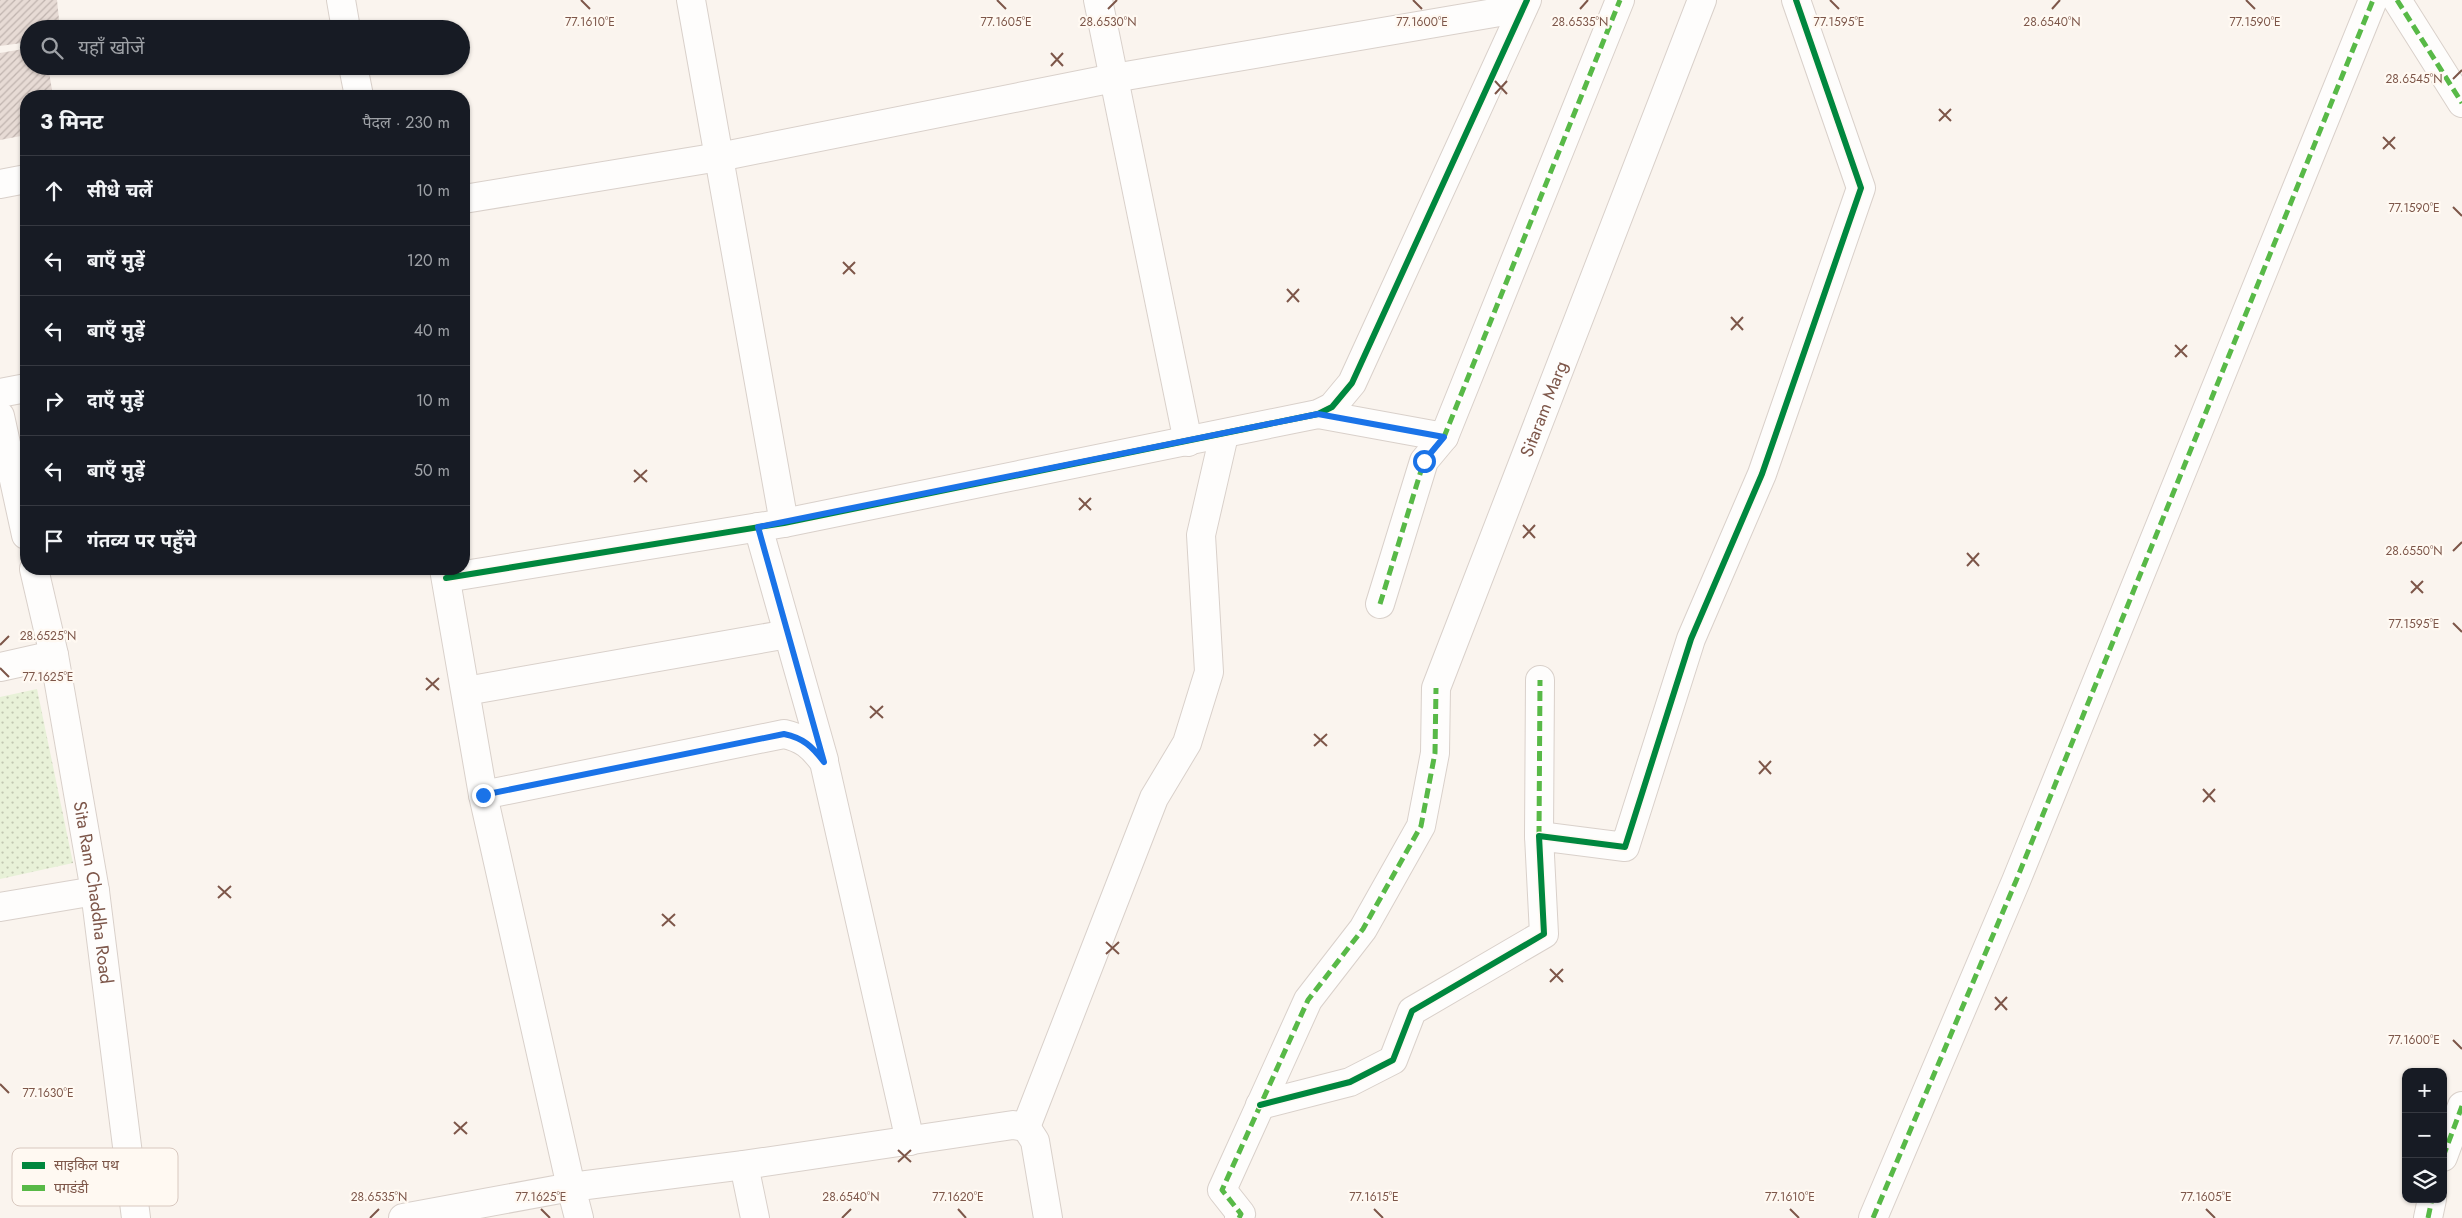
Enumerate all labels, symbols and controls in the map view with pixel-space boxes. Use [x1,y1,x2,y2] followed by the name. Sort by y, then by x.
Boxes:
[565,13,615,31] text: 77.1610°E
[980,13,1032,31] text: 77.1605°E
[1080,13,1136,31] text: 28.6530°N
[1396,13,1448,31] text: 77.1600°E
[1552,13,1608,31] text: 28.6535°N
[1814,13,1864,31] text: 77.1595°E
[2023,13,2081,31] text: 28.6540°N
[2229,13,2281,31] text: 77.1590°E
[20,20,470,75] search box
[38,34,66,62] icon: search
[78,34,144,61] text: यहाँ खोजें
[2386,70,2442,88] text: 28.6545°N
[40,107,103,137] text: 3 मिनट
[362,111,450,134] text: पैदल · 230 m
[40,177,68,205] icon: ahead
[87,177,153,204] text: सीधे चलें
[416,179,450,202] text: 10 m
[2388,199,2440,217] text: 77.1590°E
[40,247,68,275] icon: left
[87,247,145,274] text: बाएँ मुड़ें
[407,249,450,272] text: 120 m
[40,317,68,345] icon: left
[87,317,145,344] text: बाएँ मुड़ें
[414,319,450,342] text: 40 m
[1513,357,1574,461] street label: Sitaram Marg
[40,387,68,415] icon: right
[87,387,144,414] text: दाएँ मुड़ें
[416,389,450,412] text: 10 m
[1413,450,1436,473] route start
[40,457,68,485] icon: left
[87,457,145,484] text: बाएँ मुड़ें
[414,459,450,482] text: 50 m
[40,527,68,555] icon: arrive
[87,527,196,554] text: गंतव्य पर पहुँचे
[2385,542,2443,560] text: 28.6550°N
[2389,615,2439,633] text: 77.1595°E
[20,627,76,645] text: 28.6525°N
[23,668,73,686] text: 77.1625°E
[472,784,495,807] route end
[67,799,120,985] street label: Sita Ram Chaddha Road
[2388,1031,2440,1049] text: 77.1600°E
[2402,1068,2447,1203] map controls
[2402,1068,2447,1113] button: +
[22,1084,74,1102] text: 77.1630°E
[2402,1113,2447,1158] button: −
[12,1148,178,1206] legend
[54,1155,120,1175] text: साइकिल पथ
[2402,1158,2447,1203] button: layers
[54,1178,89,1198] text: पगडंडी
[351,1188,407,1206] text: 28.6535°N
[516,1188,566,1206] text: 77.1625°E
[822,1188,880,1206] text: 28.6540°N
[932,1188,984,1206] text: 77.1620°E
[1349,1188,1399,1206] text: 77.1615°E
[1765,1188,1815,1206] text: 77.1610°E
[2180,1188,2232,1206] text: 77.1605°E

